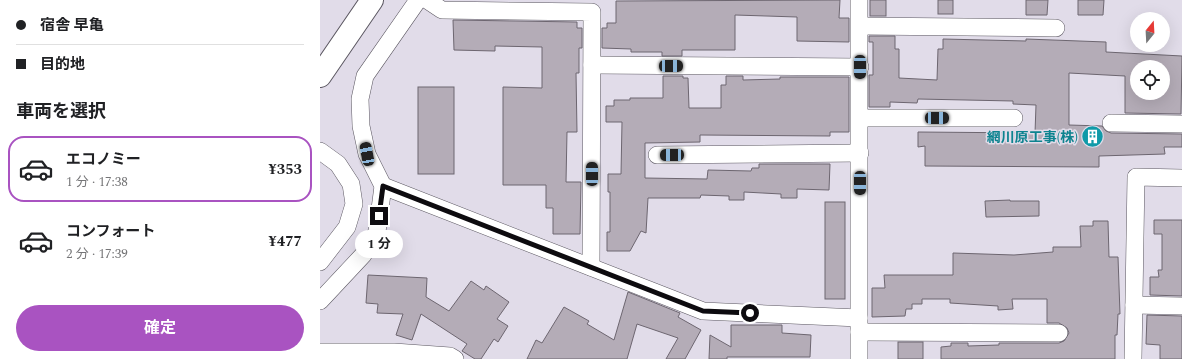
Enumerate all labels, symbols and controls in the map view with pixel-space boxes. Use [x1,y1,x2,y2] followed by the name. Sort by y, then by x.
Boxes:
[1130,12,1170,52] north arrow
[1130,12,1170,100] map controls
[40,14,104,37] text: 宿舎 早亀
[40,53,85,76] text: 目的地
[854,55,866,79] car
[659,60,683,72] car
[1130,60,1170,100] button: locate
[16,98,106,125] text: 車両を選択
[925,112,949,124] car
[1080,124,1106,150] building icon: 網川原工事(株)
[987,127,1078,148] place label: 網川原工事(株)
[359,141,375,167] car
[66,148,141,171] text: エコノミー
[660,149,684,161] car
[18,151,54,187] icon: car
[268,158,302,181] text: ¥353
[586,162,598,186] car
[854,171,866,195] car
[66,172,128,192] text: 1 分 · 17:38
[370,207,388,225] route end
[66,220,156,243] text: コンフォート
[18,223,54,259] icon: car
[268,230,302,253] text: ¥477
[355,230,403,258] callout: 1 分
[367,234,391,254] text: 1 分
[66,244,128,264] text: 2 分 · 17:39
[741,304,759,322] route start
[16,305,304,351] button: 確定

